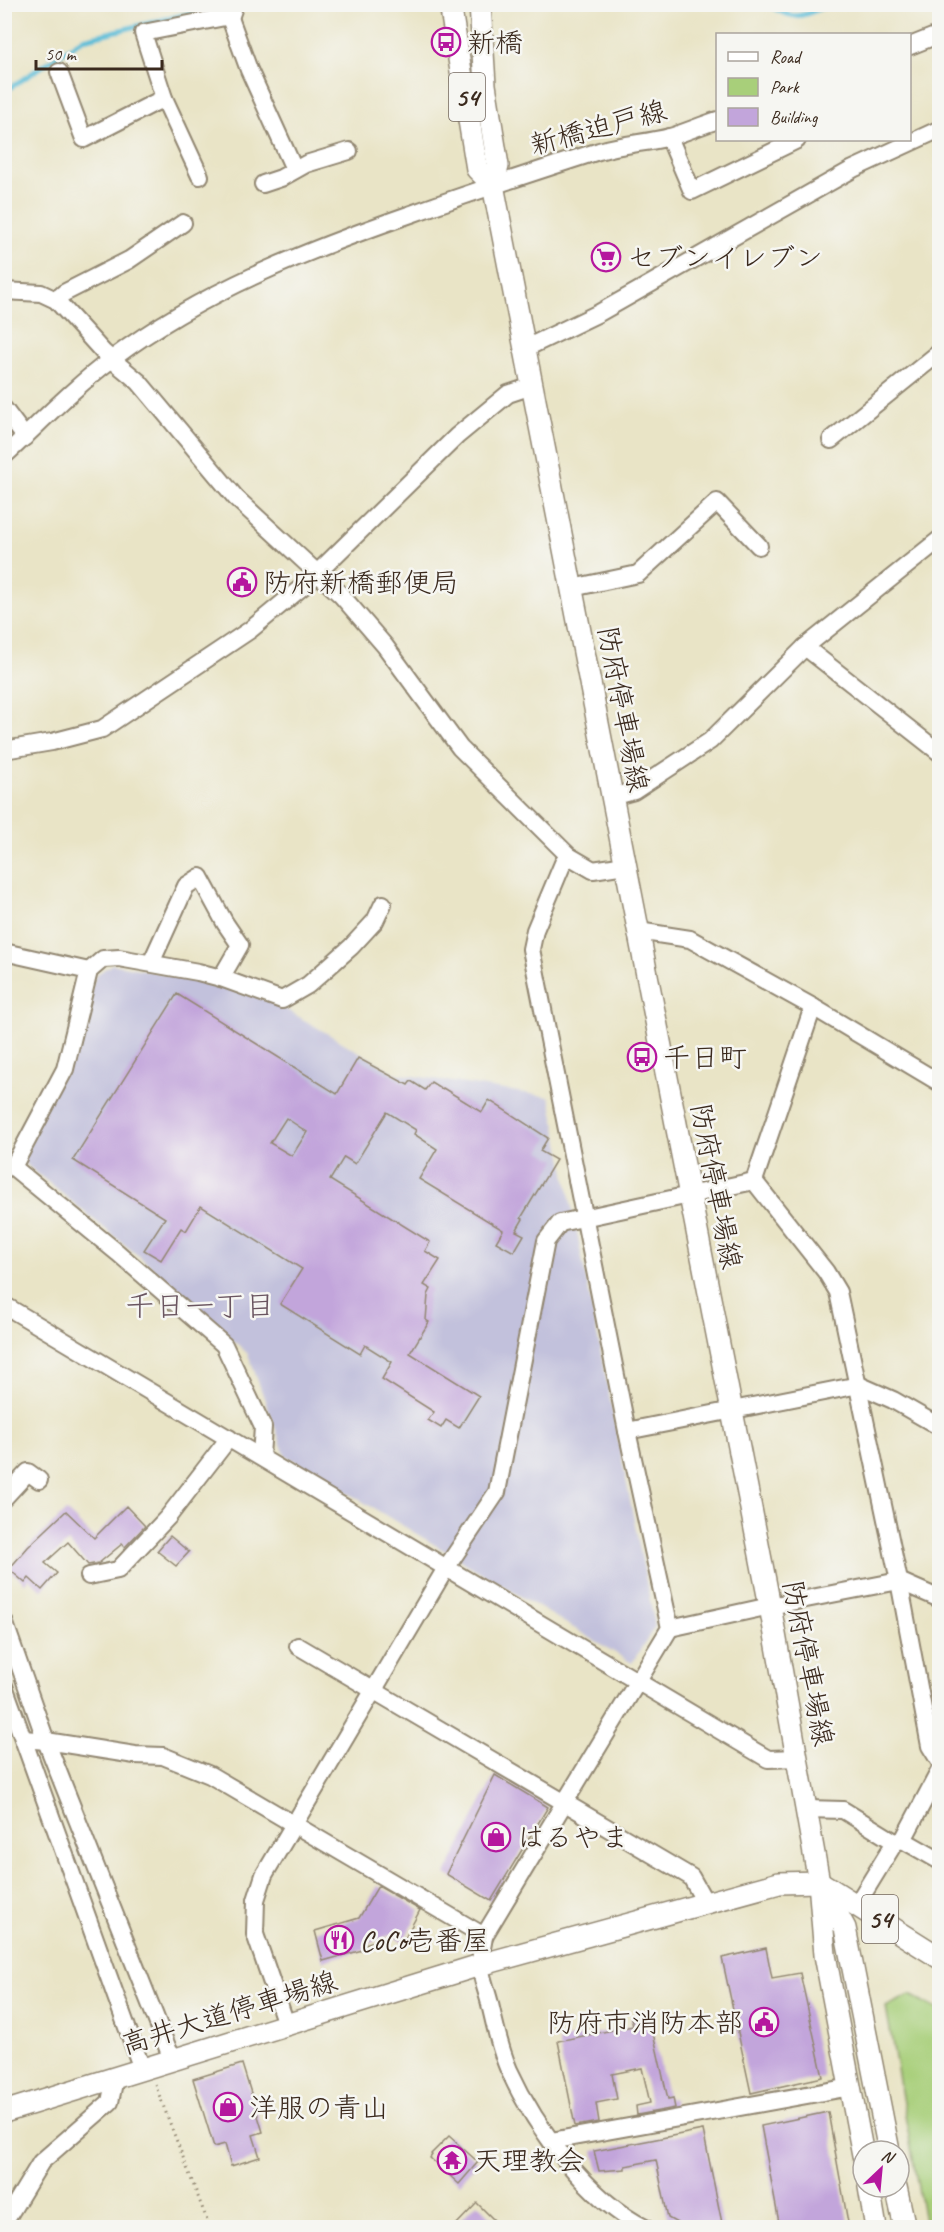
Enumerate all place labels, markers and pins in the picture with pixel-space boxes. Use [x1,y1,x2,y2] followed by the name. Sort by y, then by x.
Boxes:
[467,25,523,60] place label: 新橋
[430,26,462,58] bus stop icon: 新橋
[627,240,823,275] place label: セブンイレブン
[590,241,622,273] supermarket icon: セブンイレブン
[263,565,459,600] place label: 防府新橋郵便局
[226,566,258,598] public building icon: 防府新橋郵便局
[663,1040,747,1075] place label: 千日町
[626,1041,658,1073] bus stop icon: 千日町
[517,1820,629,1855] place label: はるやま
[480,1821,512,1853] shop icon: はるやま
[360,1923,490,1958] place label: CoCo壱番屋
[323,1924,355,1956] restaurant icon: CoCo壱番屋
[547,2005,743,2040] place label: 防府市消防本部
[748,2006,780,2038] public building icon: 防府市消防本部
[249,2090,389,2125] place label: 洋服の青山
[212,2091,244,2123] shop icon: 洋服の青山
[473,2143,585,2178] place label: 天理教会
[436,2144,468,2176] temple icon: 天理教会

